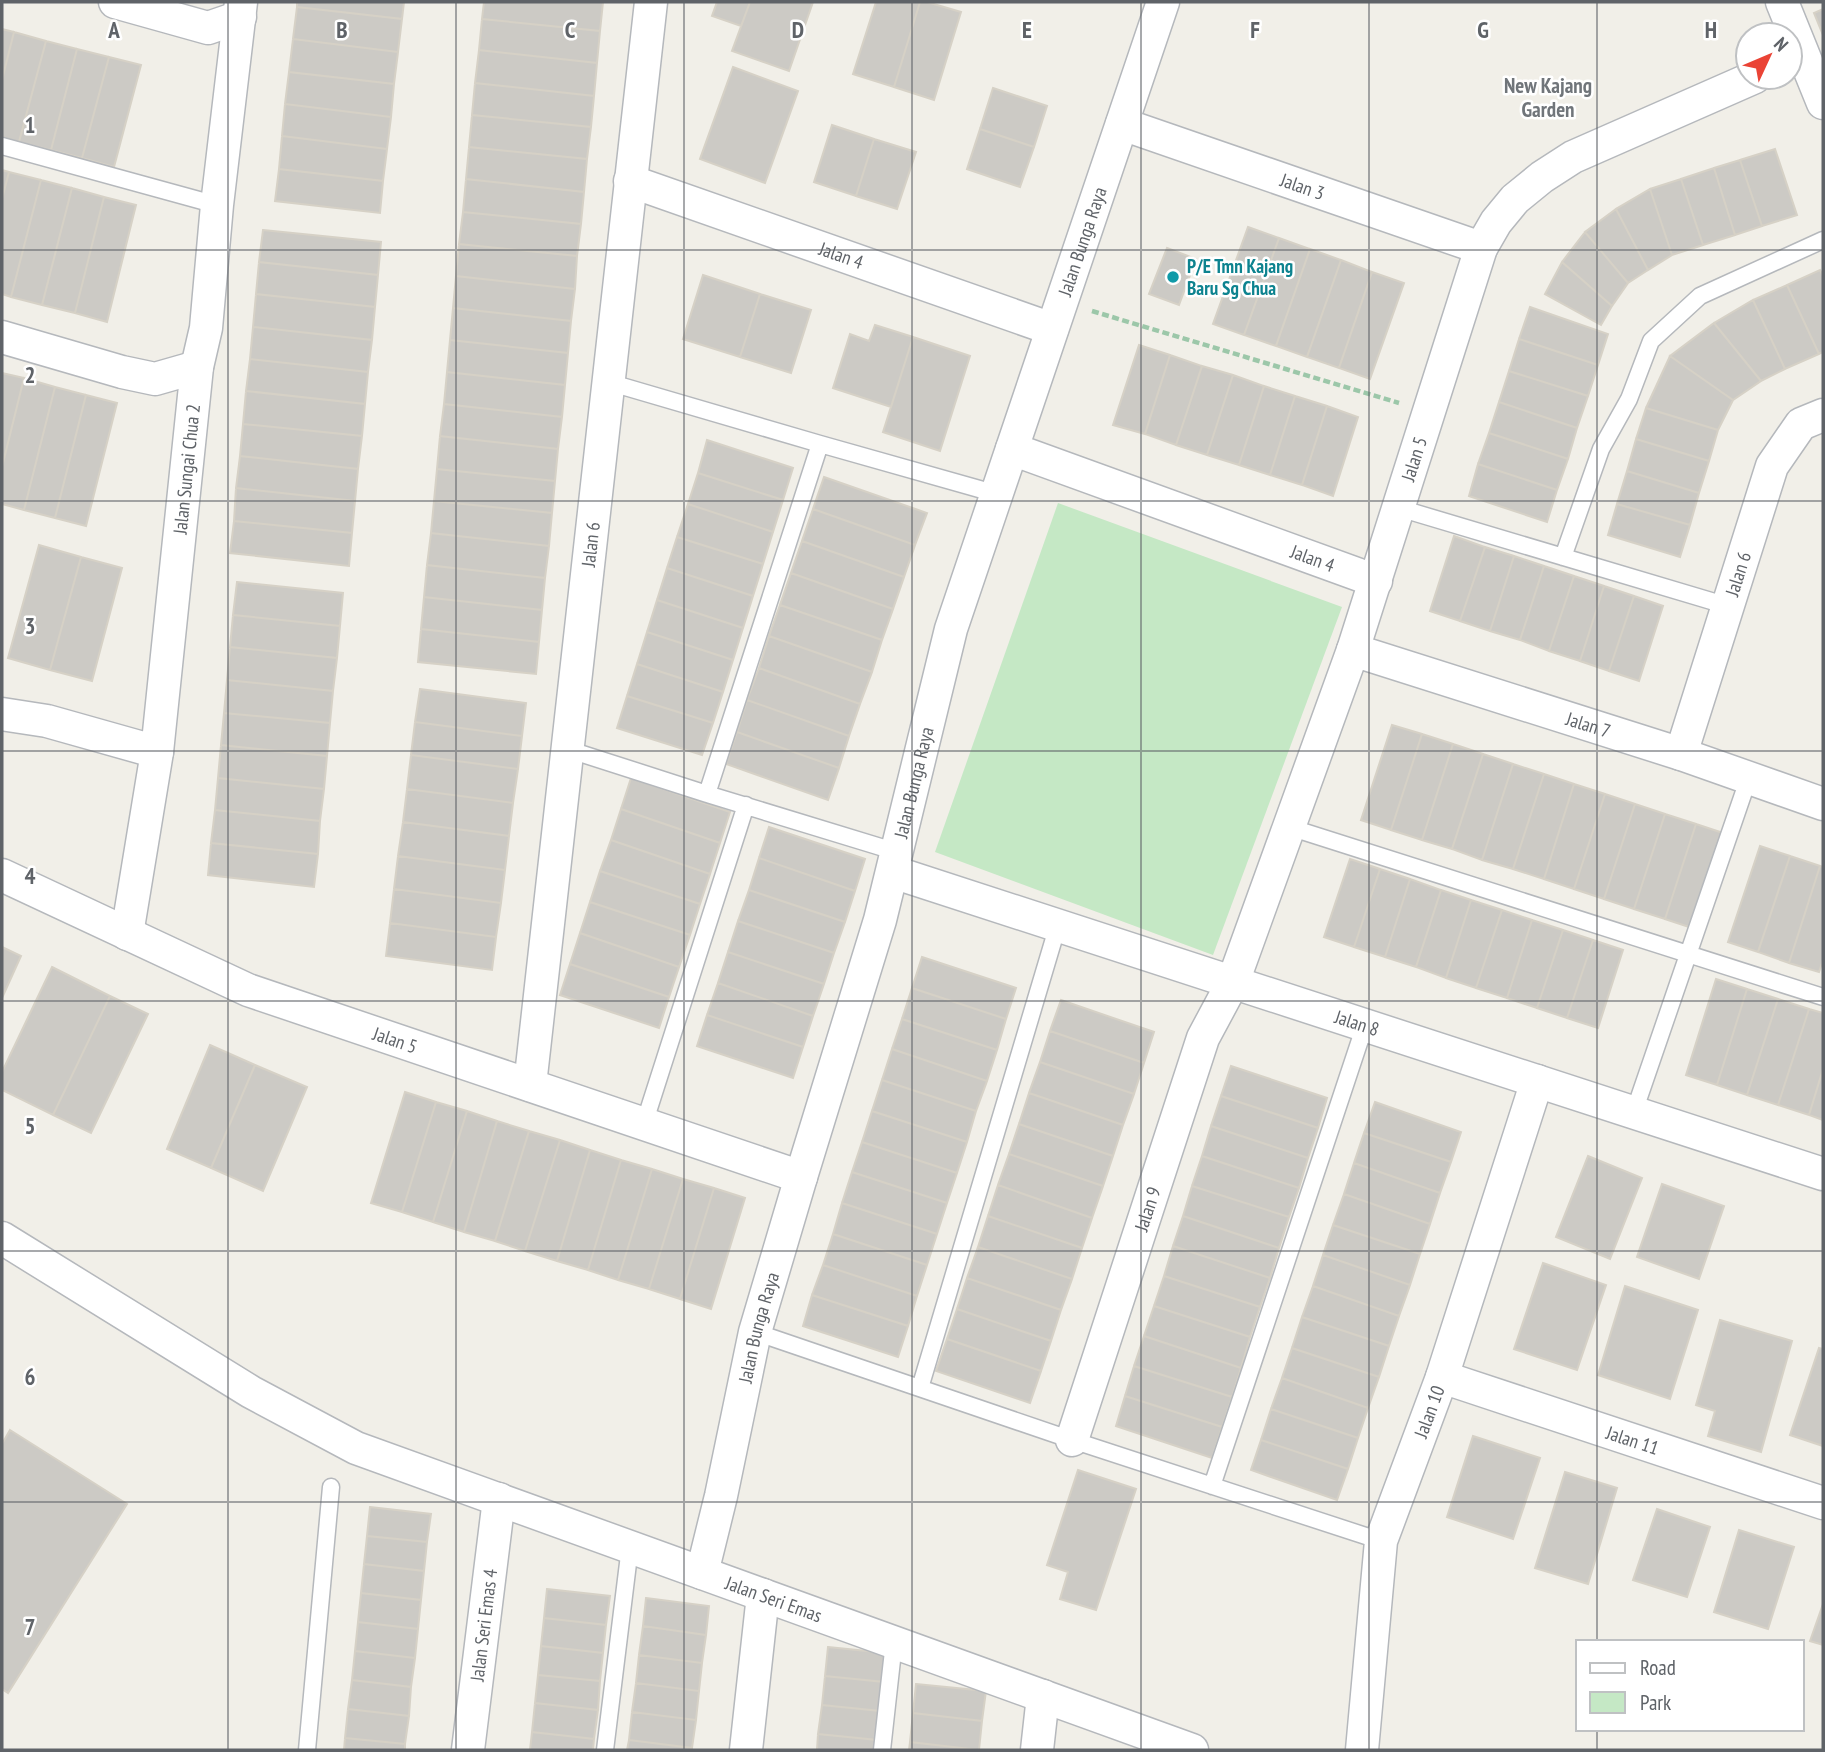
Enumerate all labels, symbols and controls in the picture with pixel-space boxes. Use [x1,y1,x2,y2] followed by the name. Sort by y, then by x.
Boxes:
[107,15,120,44] text: A
[336,15,348,44] text: B
[565,15,576,44] text: C
[792,15,804,44] text: D
[1022,15,1032,44] text: E
[1250,15,1260,44] text: F
[1477,15,1489,44] text: G
[1705,15,1717,44] text: H
[1734,21,1804,91] north arrow
[1769,32,1793,56] text: N
[1504,72,1592,123] district label: New Kajang Garden
[25,110,36,139] text: 1
[1276,167,1328,205] street label: Jalan 3
[1052,184,1112,300] street label: Jalan Bunga Raya
[815,236,867,274] street label: Jalan 4
[1187,254,1293,300] place label: P/E Tmn Kajang Baru Sg Chua
[1165,269,1181,285] marker: P/E Tmn Kajang Baru Sg Chua
[25,360,36,389] text: 2
[168,403,205,536] street label: Jalan Sungai Chua 2
[1395,434,1432,485] street label: Jalan 5
[576,521,605,569] street label: Jalan 6
[1287,539,1339,577] street label: Jalan 4
[1719,549,1756,600] street label: Jalan 6
[25,611,36,640] text: 3
[1562,706,1614,743] street label: Jalan 7
[888,724,939,841] street label: Jalan Bunga Raya
[25,861,36,890] text: 4
[1331,1004,1382,1041] street label: Jalan 8
[369,1021,421,1058] street label: Jalan 5
[25,1111,36,1140] text: 5
[1129,1184,1166,1235] street label: Jalan 9
[733,1269,784,1386] street label: Jalan Bunga Raya
[25,1362,36,1391] text: 6
[1408,1382,1450,1442] street label: Jalan 10
[1603,1420,1662,1460] street label: Jalan 11
[464,1567,502,1684] street label: Jalan Seri Emas 4
[721,1570,825,1627] street label: Jalan Seri Emas
[25,1612,36,1641] text: 7
[1576,1640,1804,1731] legend
[1640,1654,1676,1681] text: Road
[1640,1689,1671,1716] text: Park

